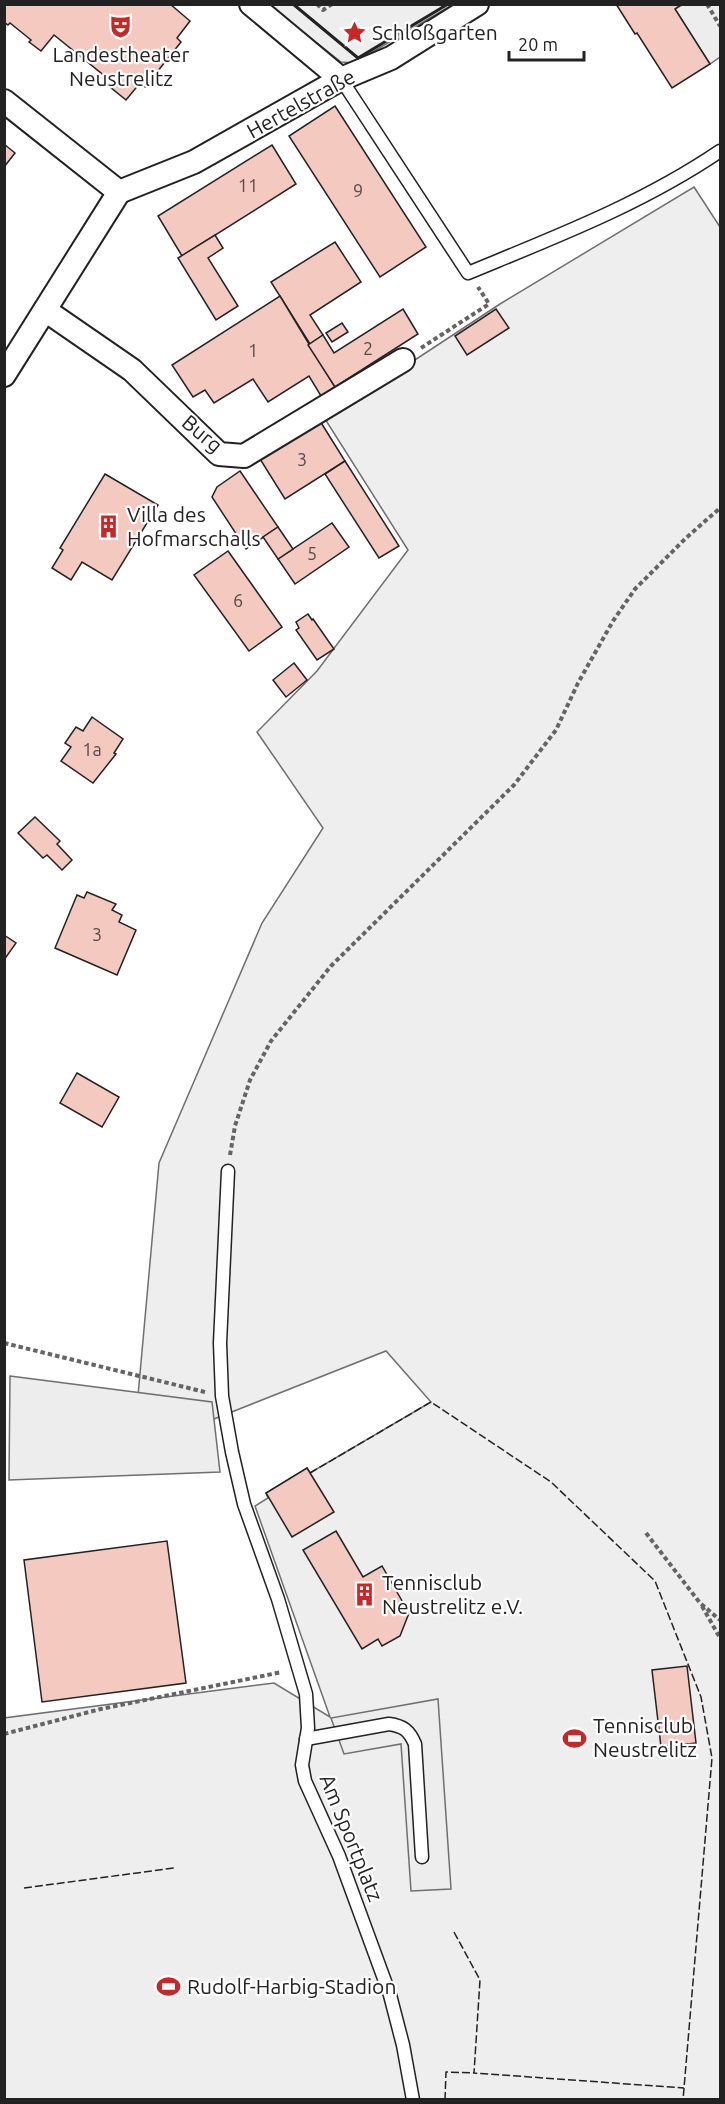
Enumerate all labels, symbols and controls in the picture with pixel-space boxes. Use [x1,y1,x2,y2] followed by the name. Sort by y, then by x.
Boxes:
[108,14,134,40] theatre icon: Landestheater Neustrelitz
[341,20,367,46] place icon: Schloßgarten
[372,20,498,44] place label: Schloßgarten
[509,24,584,62] scale bar
[518,34,558,54] text: 20 m
[53,42,189,90] place label: Landestheater Neustrelitz
[242,64,359,143] street label: Hertelstraße
[238,175,258,195] house number: 11
[353,180,363,200] house number: 9
[363,338,373,358] house number: 2
[248,340,258,360] house number: 1
[178,409,228,457] street label: Burg
[297,449,307,469] house number: 3
[127,502,261,550] place label: Villa des Hofmarschalls
[96,514,122,540] building icon: Villa des Hofmarschalls
[307,543,317,563] house number: 5
[233,590,243,610] house number: 6
[82,739,102,759] house number: 1a
[92,924,102,944] house number: 3
[382,1570,523,1618] place label: Tennisclub Neustrelitz e.V.
[351,1582,377,1608] building icon: Tennisclub Neustrelitz e.V.
[593,1713,697,1761] place label: Tennisclub Neustrelitz
[562,1725,588,1751] sports icon: Tennisclub Neustrelitz
[316,1771,388,1905] street label: Am Sportplatz
[156,1974,182,2000] sports icon: Rudolf-Harbig-Stadion
[187,1974,396,1998] place label: Rudolf-Harbig-Stadion

